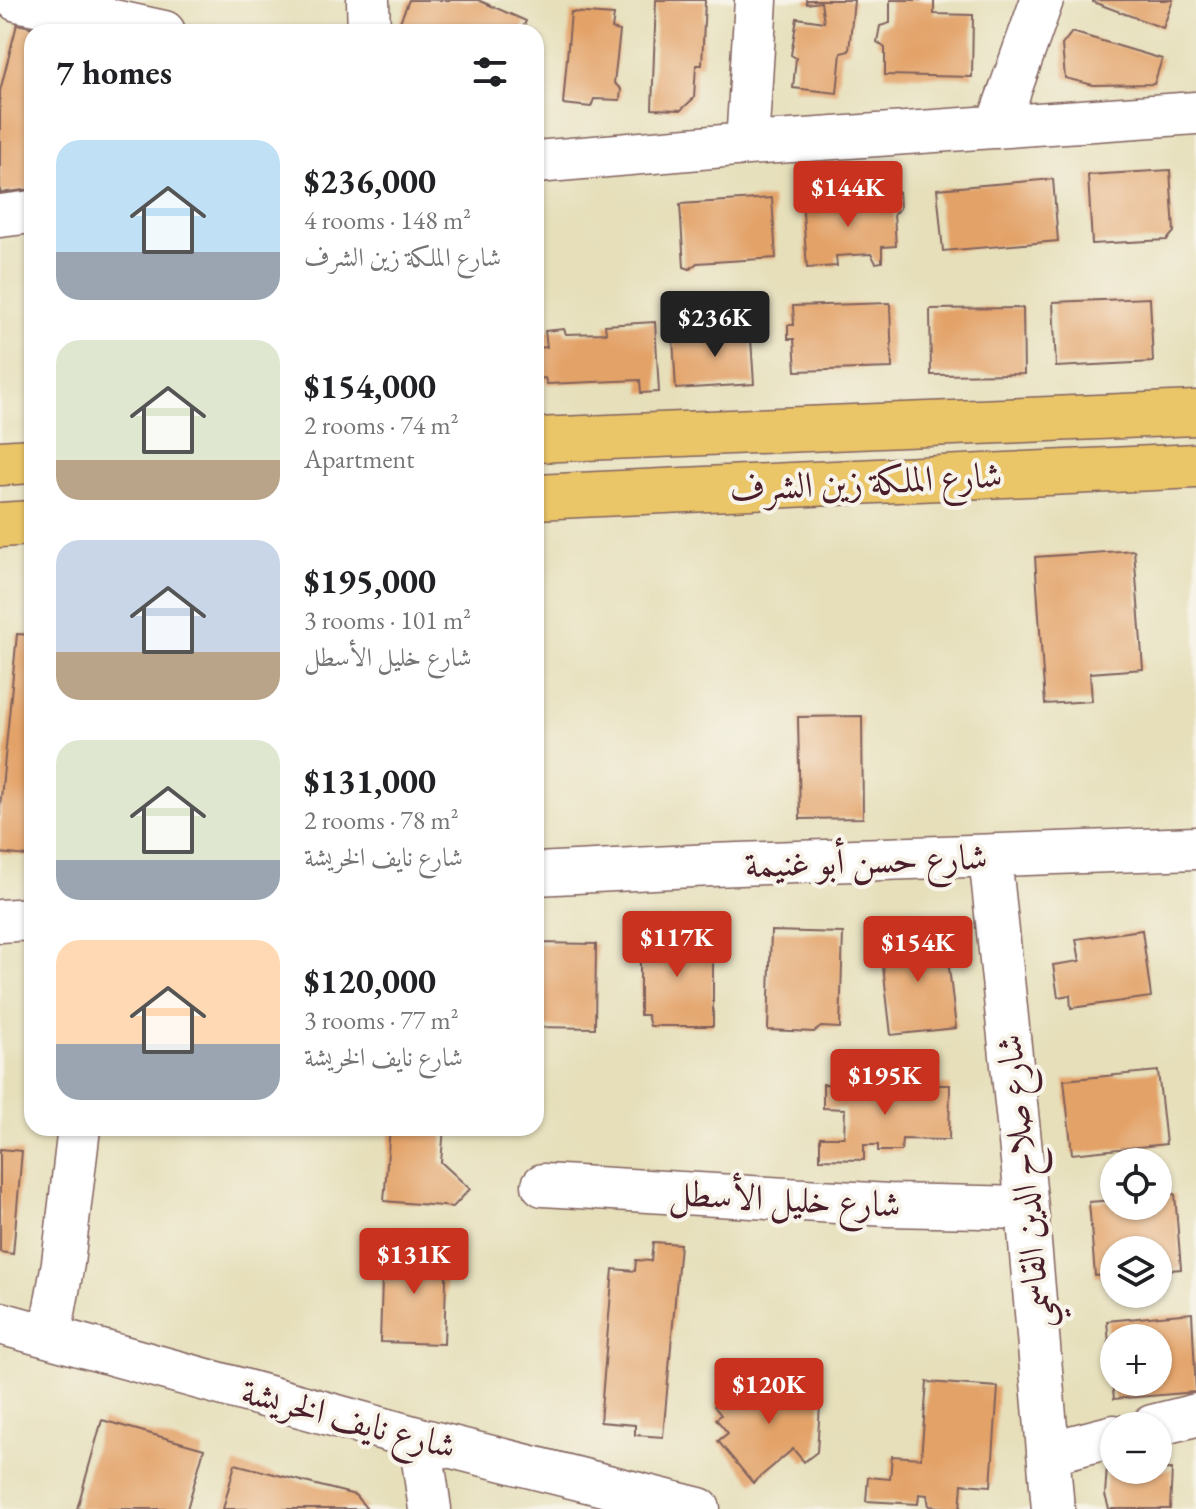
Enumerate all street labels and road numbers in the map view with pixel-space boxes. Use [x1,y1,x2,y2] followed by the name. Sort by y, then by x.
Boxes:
[728,451,1004,519] street label: شارع الملكة زين الشرف
[744,832,989,895] street label: شارع حسن أبو غنيمة
[985,1031,1073,1332] street label: شارع صلاح الدين القاسمي
[667,1168,902,1235] street label: شارع خليل الأسطل
[235,1367,461,1476] street label: شارع نايف الخريشة

